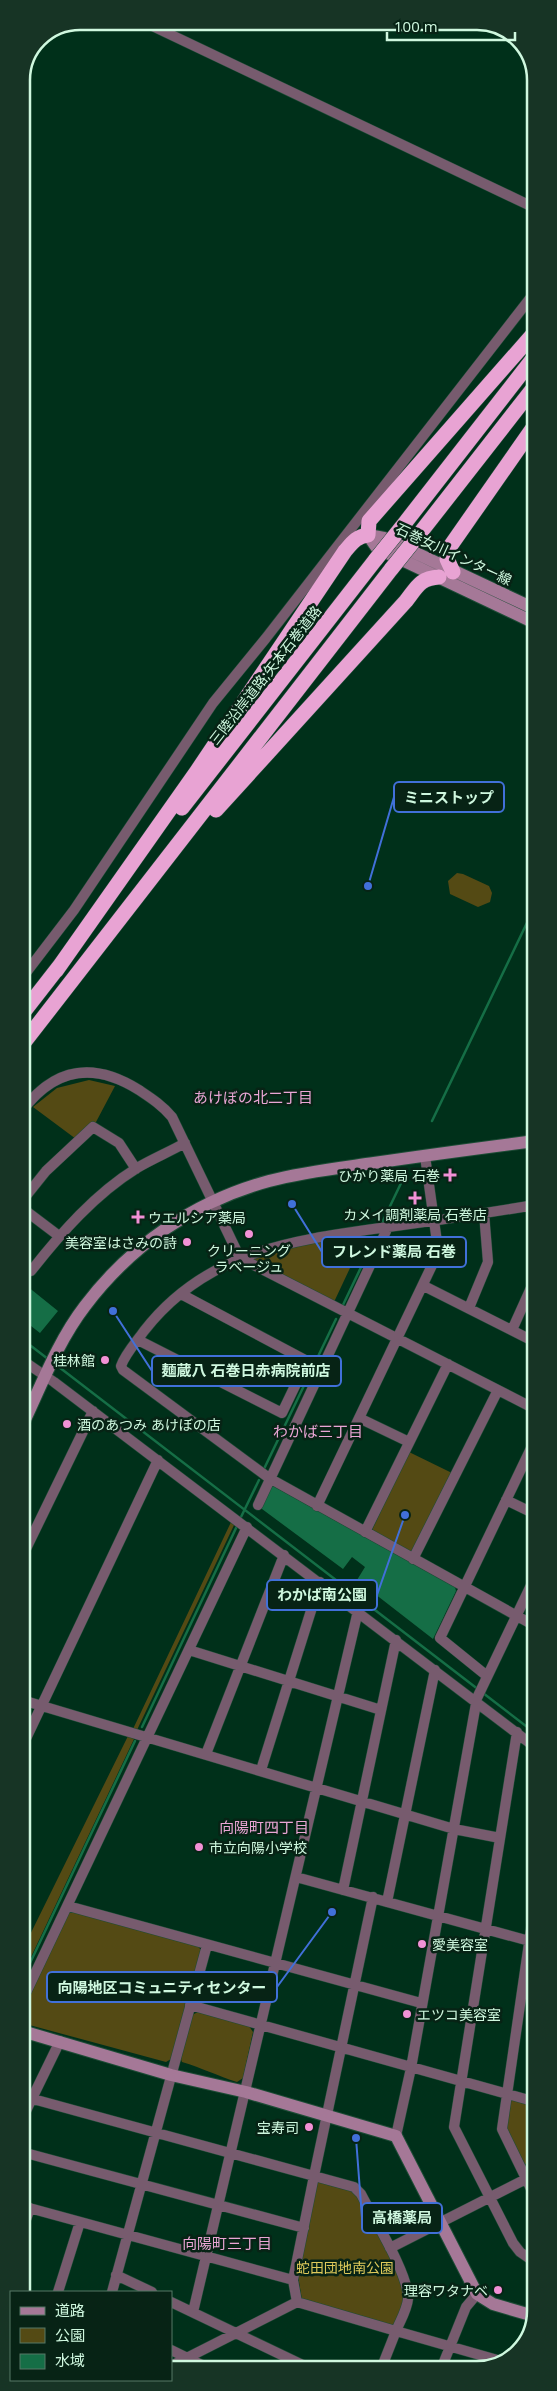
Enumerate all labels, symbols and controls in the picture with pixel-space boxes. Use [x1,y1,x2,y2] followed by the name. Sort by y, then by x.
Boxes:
[387,10,514,42] scale bar
[394,16,438,36] text: 100 m
[393,519,515,589] street label: 石巻女川インター線
[205,602,325,748] street label: 三陸沿岸道路;矢本石巻道路
[394,782,504,812] callout: ミニストップ
[404,787,494,807] text: ミニストップ
[193,1087,313,1107] district label: あけぼの北二丁目
[338,1166,440,1185] place label: ひかり薬局 石巻
[444,1169,456,1181] marker: ひかり薬局 石巻
[409,1192,421,1204] marker: カメイ調剤薬局 石巻店
[343,1205,487,1224] place label: カメイ調剤薬局 石巻店
[148,1208,246,1227] place label: ウエルシア薬局
[132,1211,144,1223] marker: ウエルシア薬局
[243,1228,255,1240] marker: クリーニング ラベージュ
[65,1233,177,1252] place label: 美容室はさみの詩
[181,1236,193,1248] marker: 美容室はさみの詩
[322,1237,466,1267] callout: フレンド薬局 石巻
[207,1241,291,1276] place label: クリーニング ラベージュ
[332,1241,456,1261] text: フレンド薬局 石巻
[53,1351,95,1370] place label: 桂林館
[99,1354,111,1366] marker: 桂林館
[152,1356,341,1386] callout: 麺蔵八 石巻日赤病院前店
[162,1360,330,1380] text: 麺蔵八 石巻日赤病院前店
[77,1415,221,1434] place label: 酒のあつみ あけぼの店
[61,1418,73,1430] marker: 酒のあつみ あけぼの店
[273,1421,363,1441] district label: わかば三丁目
[267,1580,377,1610] callout: わかば南公園
[277,1584,367,1604] text: わかば南公園
[219,1817,309,1837] district label: 向陽町四丁目
[209,1838,307,1857] place label: 市立向陽小学校
[193,1841,205,1853] marker: 市立向陽小学校
[432,1935,488,1954] place label: 愛美容室
[416,1938,428,1950] marker: 愛美容室
[47,1972,277,2002] callout: 向陽地区コミュニティセンター
[57,1977,267,1997] text: 向陽地区コミュニティセンター
[417,2005,501,2024] place label: エツコ美容室
[401,2008,413,2020] marker: エツコ美容室
[257,2118,299,2137] place label: 宝寿司
[303,2121,315,2133] marker: 宝寿司
[362,2203,442,2233] callout: 高橋薬局
[372,2207,432,2227] text: 高橋薬局
[182,2233,272,2253] district label: 向陽町三丁目
[296,2258,394,2277] park label: 蛇田団地南公園
[404,2281,488,2300] place label: 理容ワタナベ
[492,2284,504,2296] marker: 理容ワタナベ
[10,2291,172,2381] legend
[55,2300,85,2320] text: 道路
[55,2325,85,2345] text: 公園
[55,2350,85,2370] text: 水域

